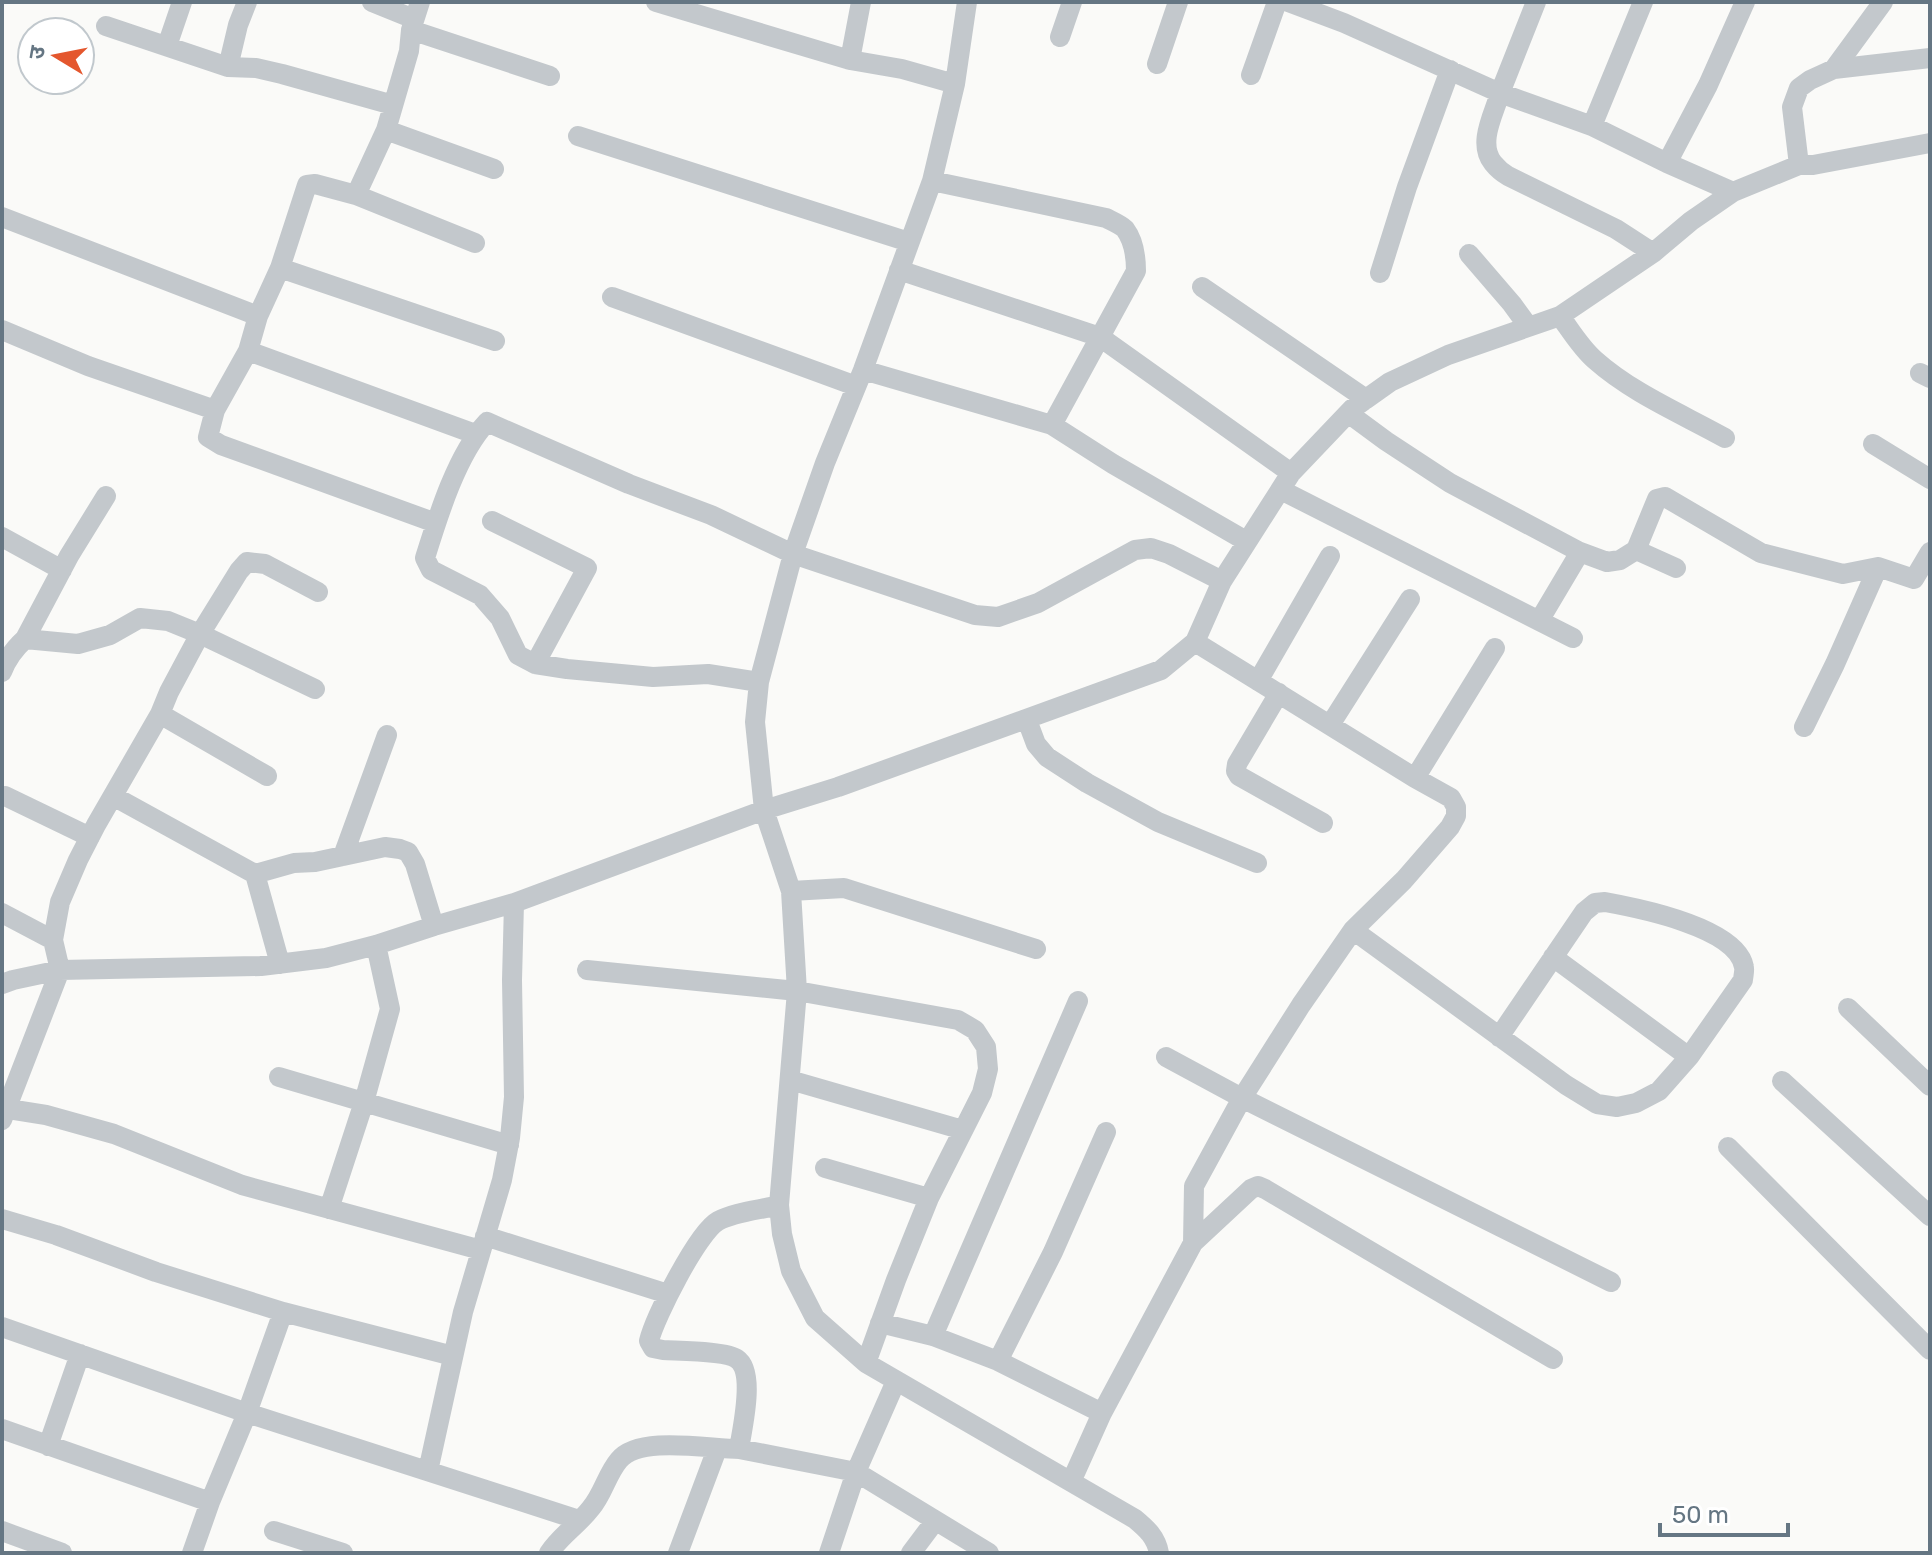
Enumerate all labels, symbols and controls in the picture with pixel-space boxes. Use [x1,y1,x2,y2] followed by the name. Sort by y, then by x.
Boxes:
[16,16,96,96] north arrow
[22,43,51,61] text: उ
[1660,1487,1788,1537] scale bar
[1672,1501,1729,1529] text: 50 m

